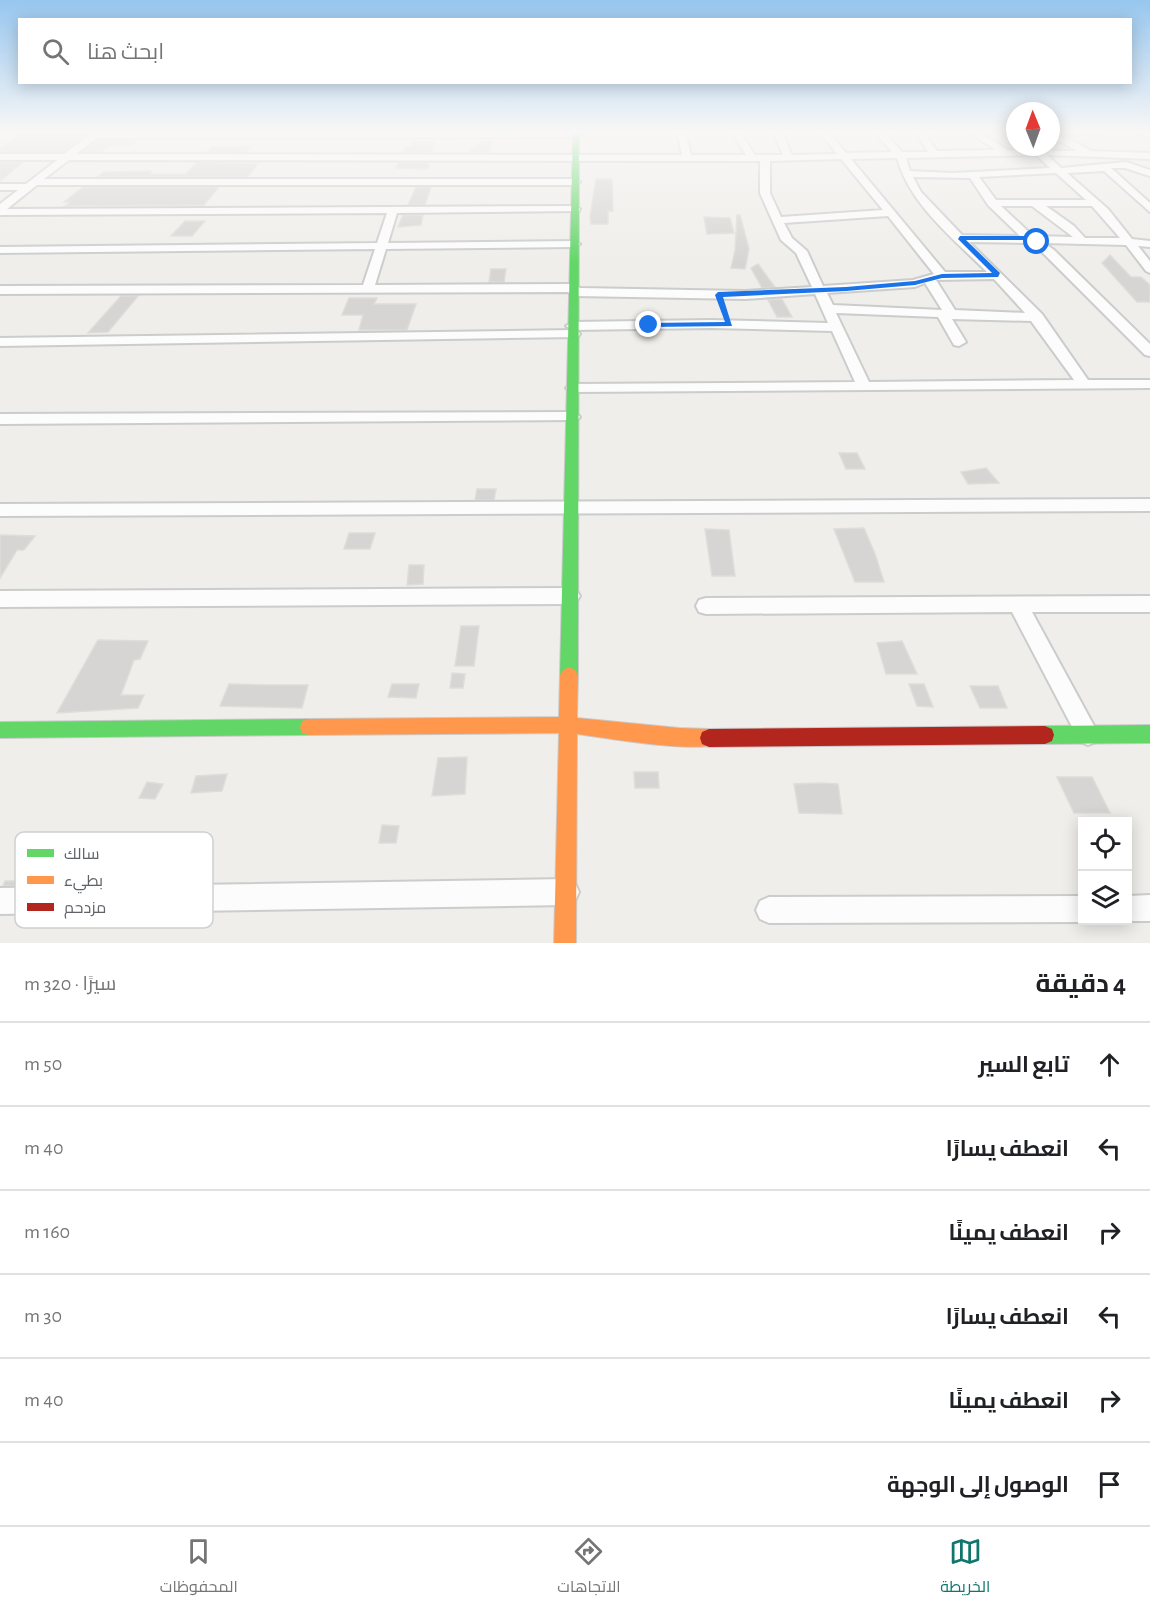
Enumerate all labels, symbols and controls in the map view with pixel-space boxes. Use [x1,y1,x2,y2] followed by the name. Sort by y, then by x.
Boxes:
[18,18,1132,84] search box
[39,35,72,68] icon: search
[87,41,164,63] text: ابحث هنا
[1006,102,1060,156] north arrow
[1023,228,1049,254] route start
[635,311,661,337] route end
[1078,817,1132,925] map controls
[1078,817,1132,871] button: locate
[15,832,213,928] legend
[64,846,99,862] text: سالك
[1078,871,1132,925] button: layers
[64,873,103,894] text: بطيء
[64,900,106,919] text: مزدحم
[1035,971,1126,997] text: 4 دقيقة
[24,974,116,994] text: سيرًا · 320 m
[1093,1048,1126,1081] icon: ahead
[24,1054,62,1074] text: 50 m
[978,1054,1069,1076] text: تابع السير
[1093,1132,1126,1165] icon: left
[24,1138,64,1158] text: 40 m
[946,1138,1069,1160] text: انعطف يسارًا
[1093,1216,1126,1249] icon: right
[24,1222,70,1242] text: 160 m
[948,1222,1069,1244] text: انعطف يمينًا
[1093,1300,1126,1333] icon: left
[24,1306,62,1326] text: 30 m
[946,1306,1069,1328] text: انعطف يسارًا
[1093,1384,1126,1417] icon: right
[24,1390,64,1410] text: 40 m
[948,1390,1069,1412] text: انعطف يمينًا
[1093,1468,1126,1501] icon: arrive
[887,1474,1069,1496] text: الوصول إلى الوجهة
[160,1535,238,1601] tab: المحفوظات
[557,1535,621,1601] tab: الاتجاهات
[940,1535,990,1601] tab: الخريطة

